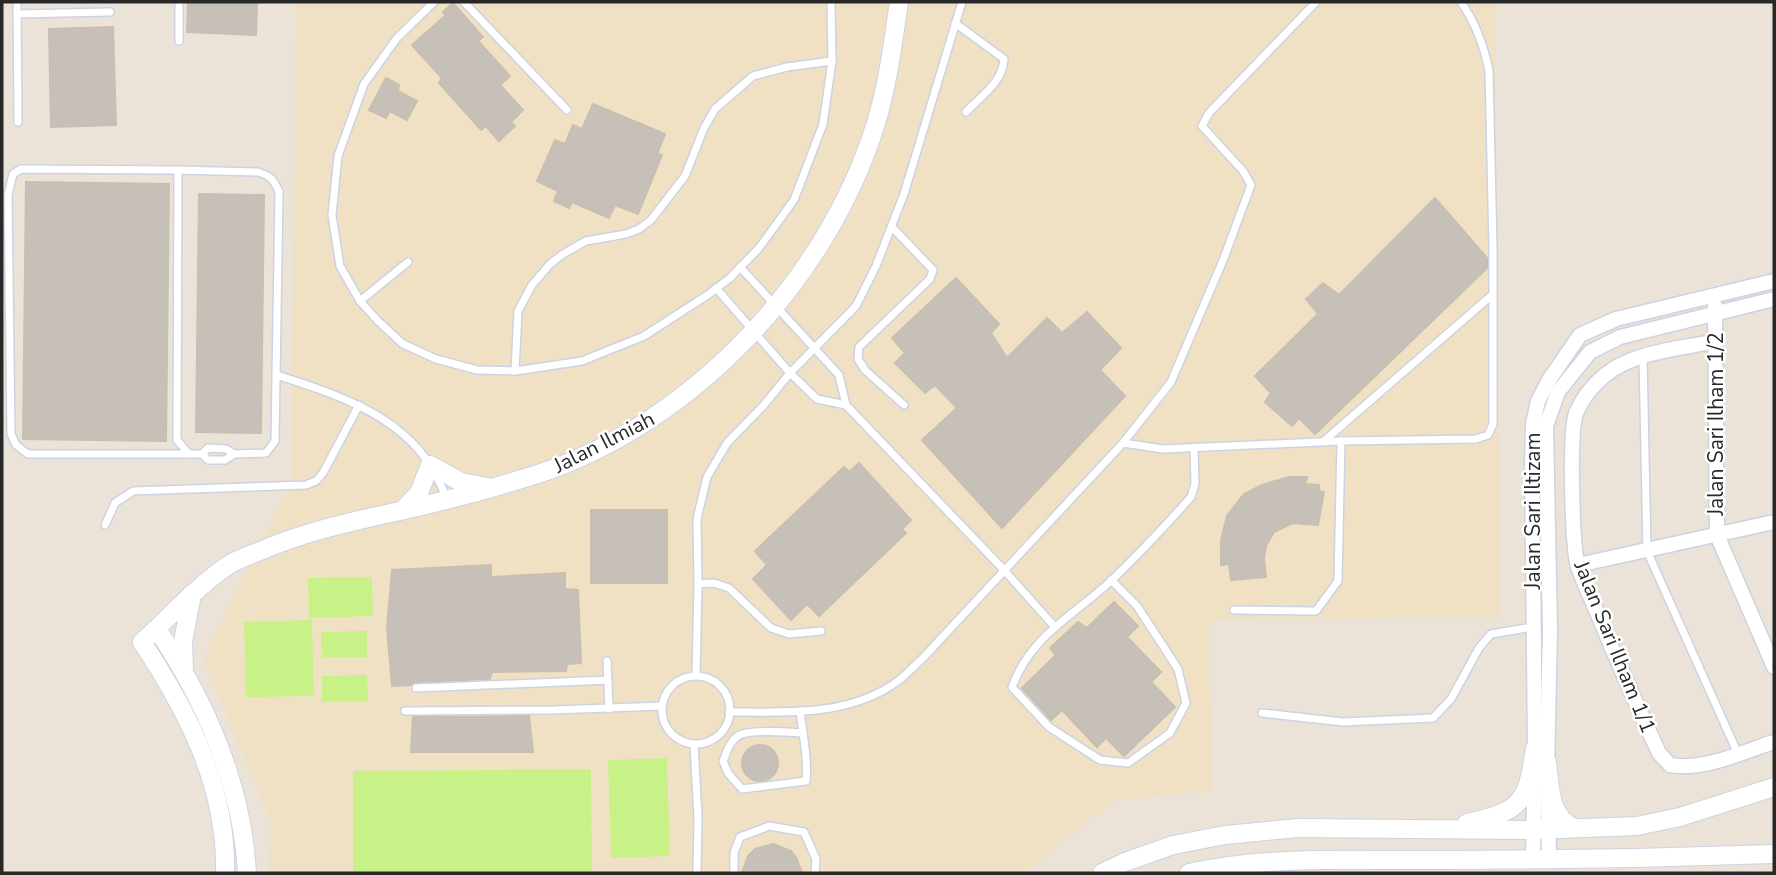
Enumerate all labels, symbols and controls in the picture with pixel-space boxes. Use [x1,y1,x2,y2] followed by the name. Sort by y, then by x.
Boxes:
[1702,332,1730,517] street label: Jalan Sari Ilham 1/2
[548,405,659,480] street label: Jalan Ilmiah
[1519,433,1547,590] street label: Jalan Sari Iltizam
[1567,556,1662,737] street label: Jalan Sari Ilham 1/1

